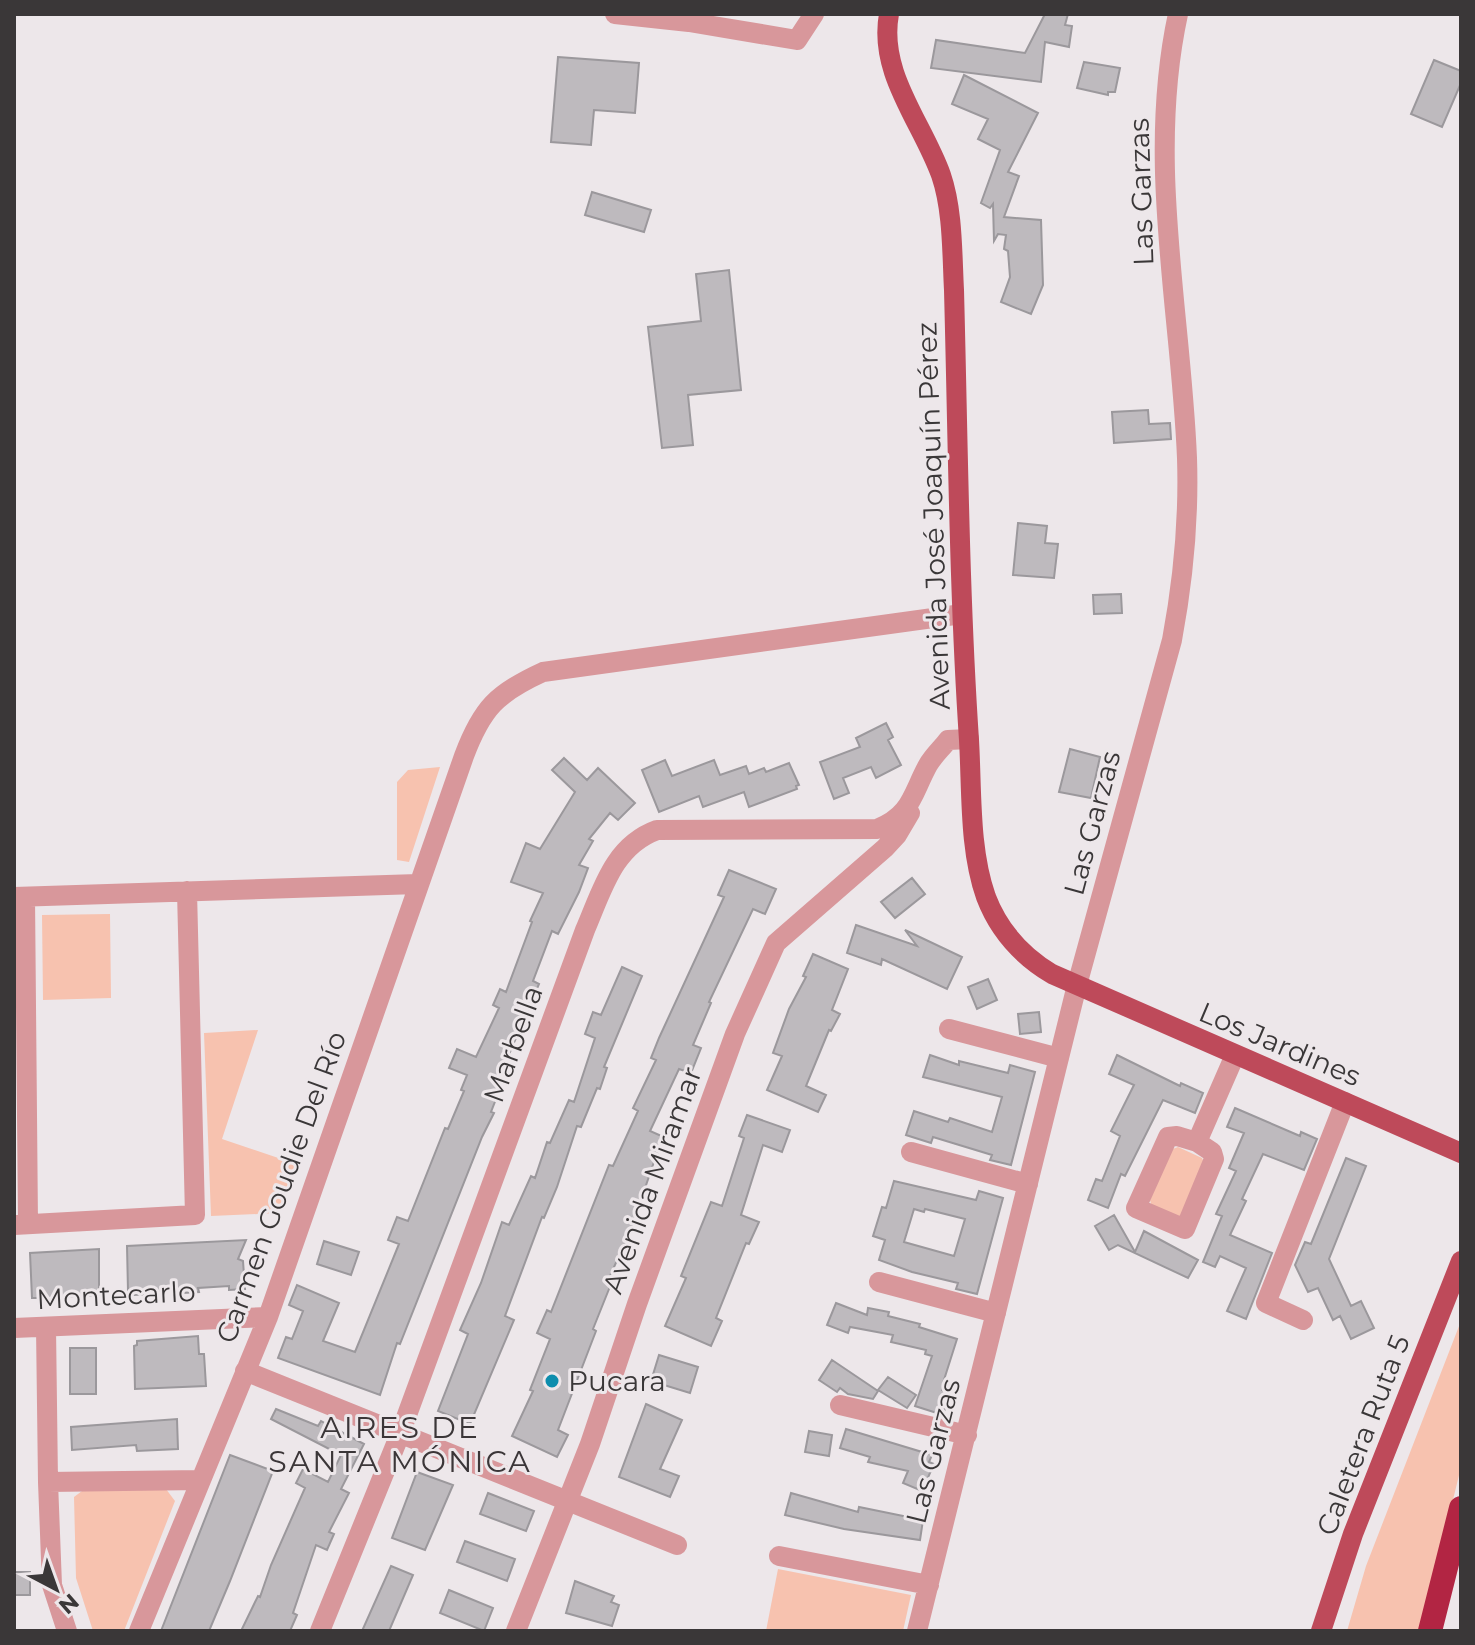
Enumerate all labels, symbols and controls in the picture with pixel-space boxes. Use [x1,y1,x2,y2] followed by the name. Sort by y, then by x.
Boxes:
[1121,117,1161,267] street label: Las Garzas
[909,322,957,710] street label: Avenida José Joaquín Pérez
[1056,747,1128,899] street label: Las Garzas
[476,981,550,1107] street label: Marbella
[1194,995,1366,1093] street label: Los Jardines
[209,1027,353,1347] street label: Carmen Goudie Del Río
[595,1062,709,1298] street label: Avenida Miramar
[36,1274,196,1316] street label: Montecarlo
[1309,1330,1417,1540] street label: Caletera Ruta 5
[568,1364,666,1398] place label: Pucara
[543,1372,561,1390] marker: Pucara
[899,1375,967,1527] street label: Las Garzas
[268,1409,532,1480] district label: AIRES DE SANTA MÓNICA
[16,1549,96,1629] north arrow
[53,1588,84,1620] text: N

